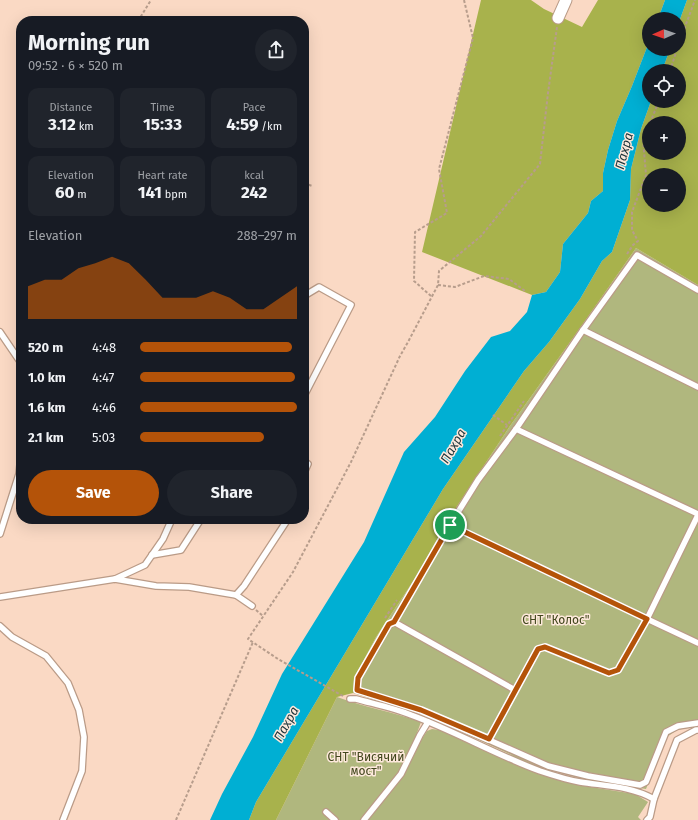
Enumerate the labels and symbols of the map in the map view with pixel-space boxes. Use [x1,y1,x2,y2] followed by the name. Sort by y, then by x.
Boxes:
[642,12,686,56] north arrow
[612,131,636,171] water label: Пахра
[437,426,469,466] water label: Пахра
[433,508,467,542] pin
[522,613,590,627] park label: СНТ "Колос"
[270,704,302,744] water label: Пахра
[328,750,404,778] park label: СНТ "Висячий мост"

